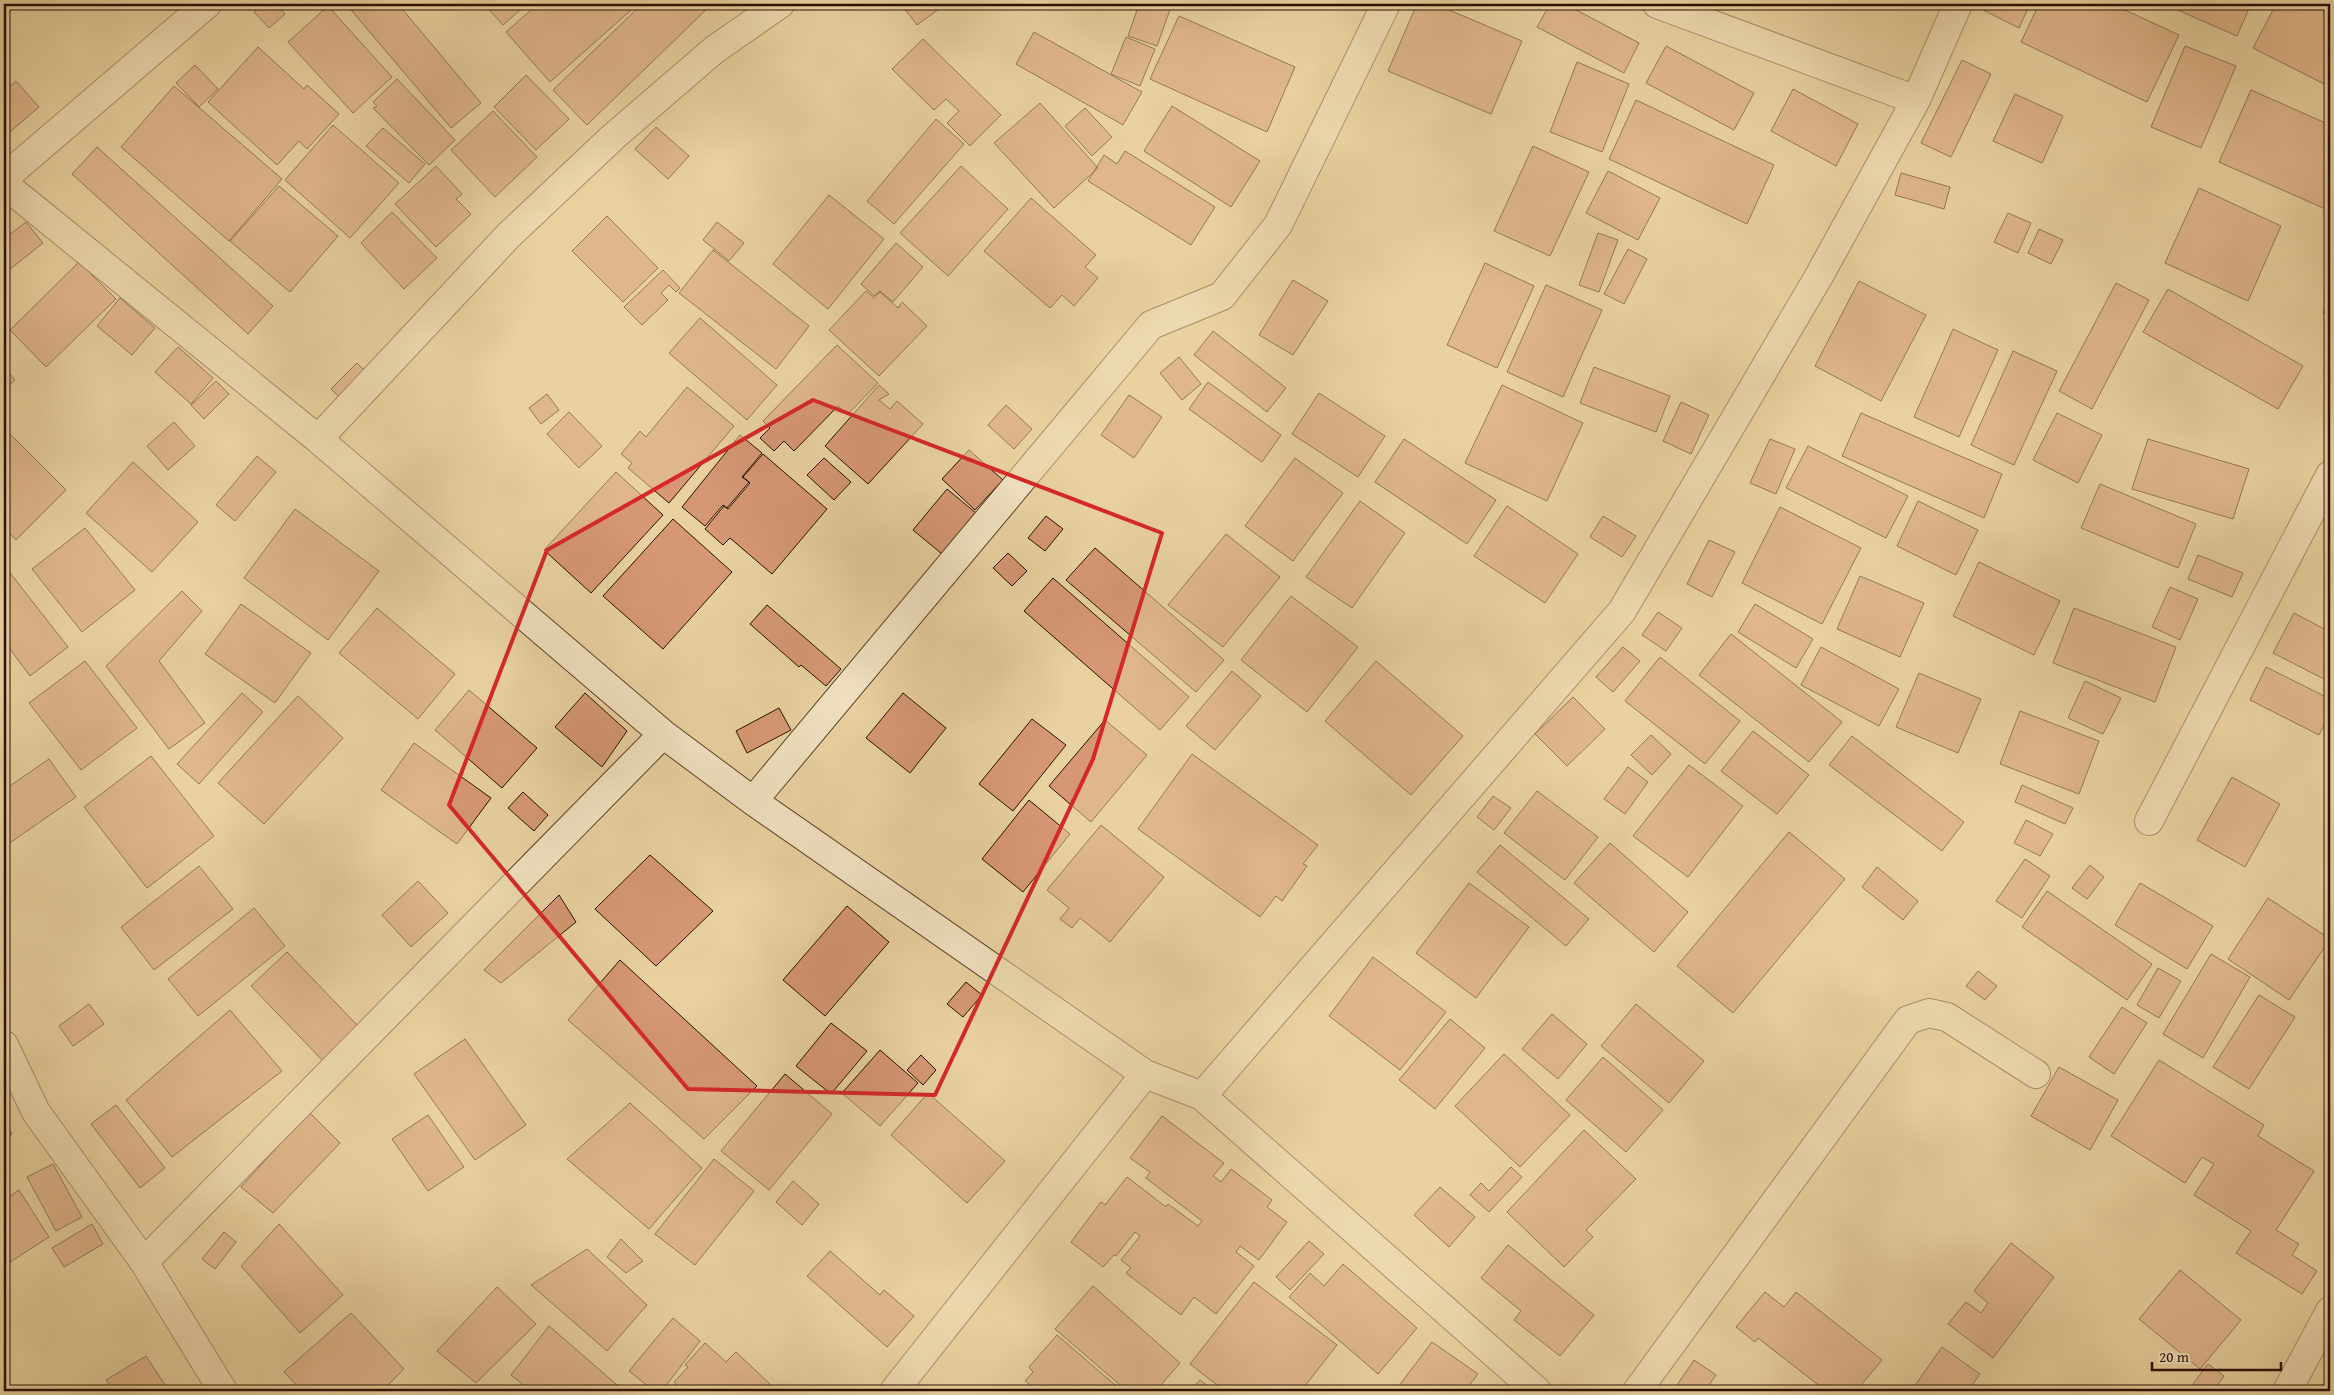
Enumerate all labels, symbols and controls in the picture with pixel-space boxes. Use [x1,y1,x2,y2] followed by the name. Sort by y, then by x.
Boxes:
[2152,1340,2280,1372] scale bar
[2159,1346,2190,1367] text: 20 m

